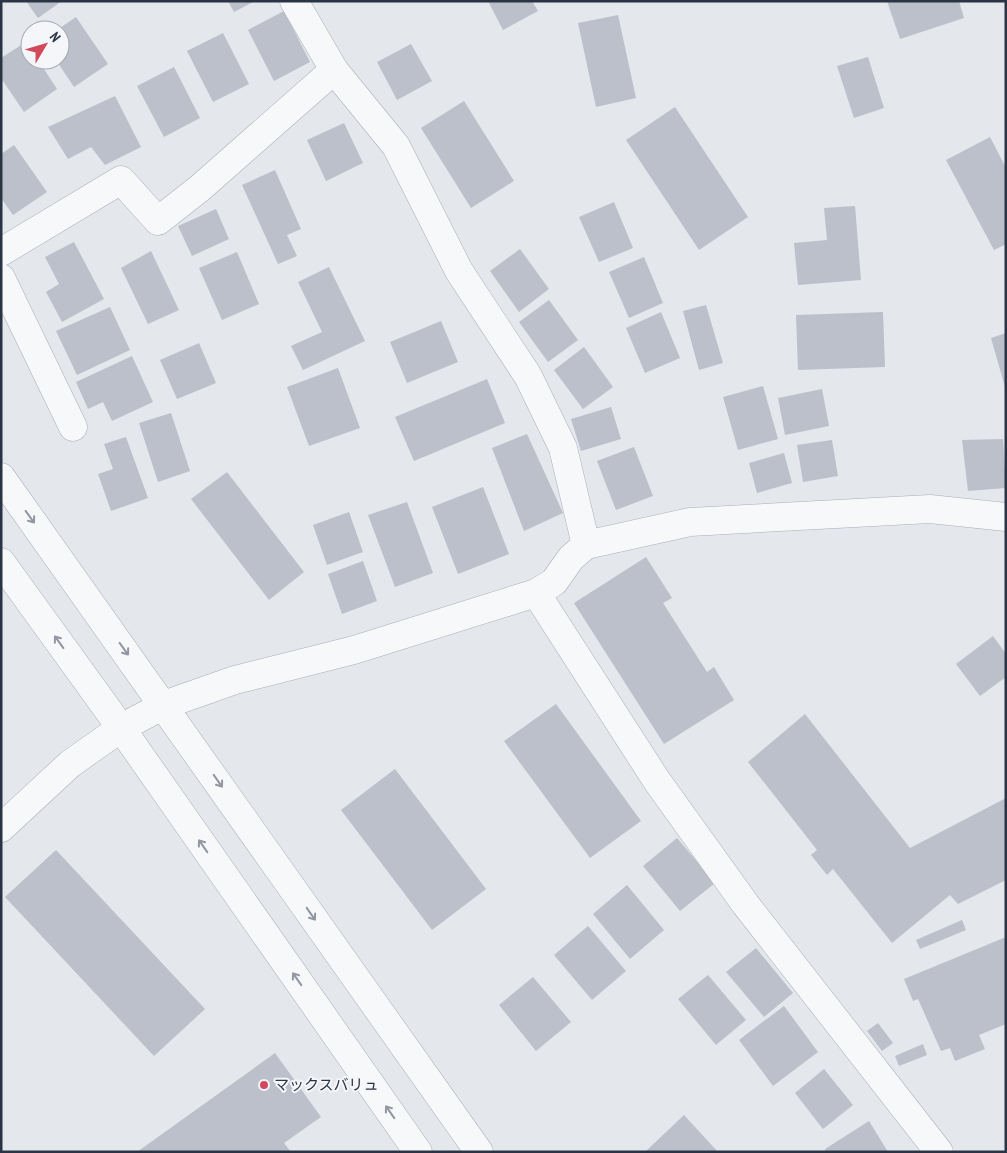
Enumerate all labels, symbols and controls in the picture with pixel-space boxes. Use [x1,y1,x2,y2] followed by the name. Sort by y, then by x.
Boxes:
[20,20,70,70] north arrow
[46,28,65,46] text: N
[24,509,35,523] one-way arrow
[54,635,64,649] one-way arrow
[119,642,129,656] one-way arrow
[213,774,223,788] one-way arrow
[198,839,208,853] one-way arrow
[306,907,317,920] one-way arrow
[292,972,302,986] one-way arrow
[274,1075,379,1094] place label: マックスバリュ
[258,1079,270,1091] marker: マックスバリュ
[385,1105,395,1119] one-way arrow

